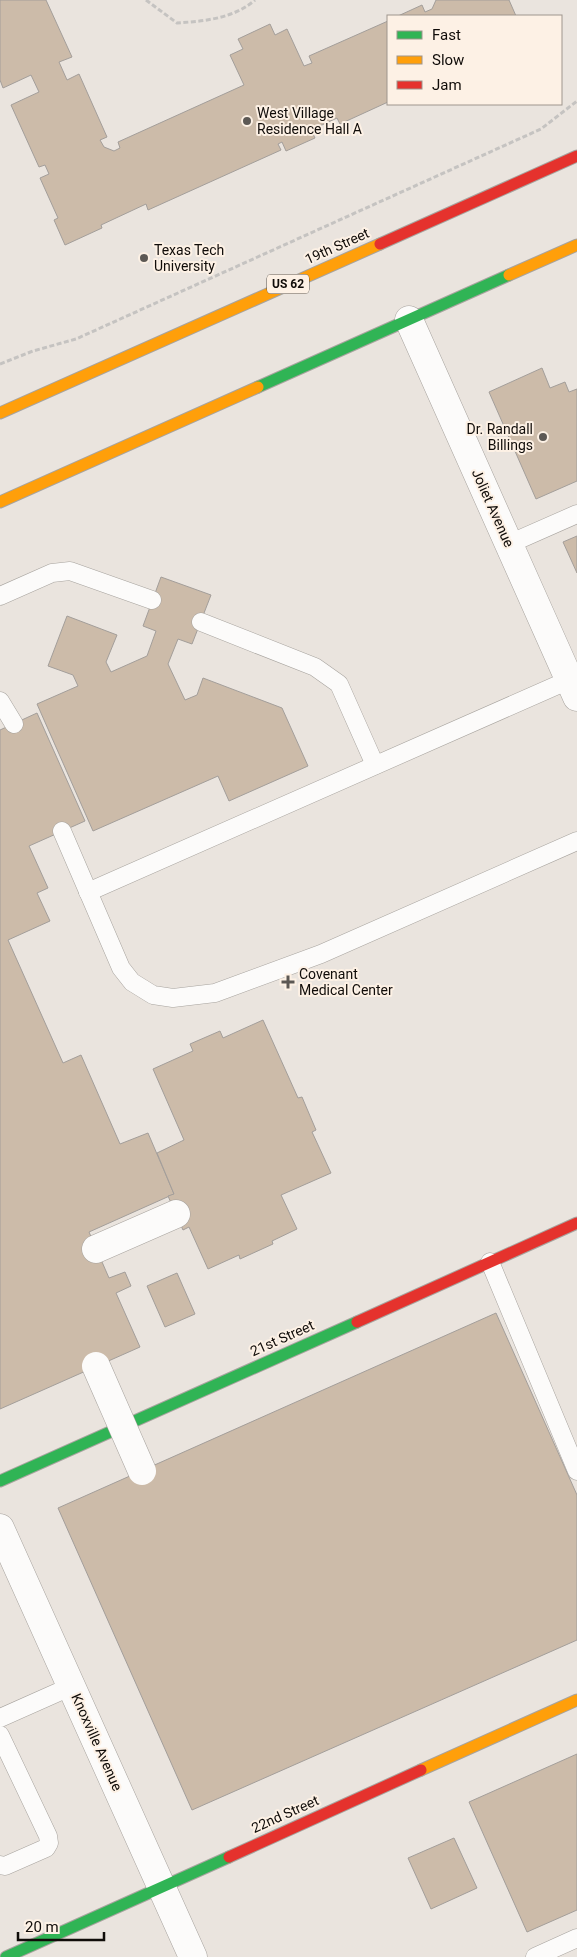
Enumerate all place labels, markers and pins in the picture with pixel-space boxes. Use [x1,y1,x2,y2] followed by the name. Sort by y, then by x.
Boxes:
[257,105,362,137] place label: West Village Residence Hall A
[241,115,253,127] marker: West Village Residence Hall A
[154,242,224,274] place label: Texas Tech University
[138,252,150,264] marker: Texas Tech University
[466,421,533,453] place label: Dr. Randall Billings
[537,431,549,443] marker: Dr. Randall Billings
[299,966,393,998] place label: Covenant Medical Center
[281,975,295,989] marker: Covenant Medical Center

